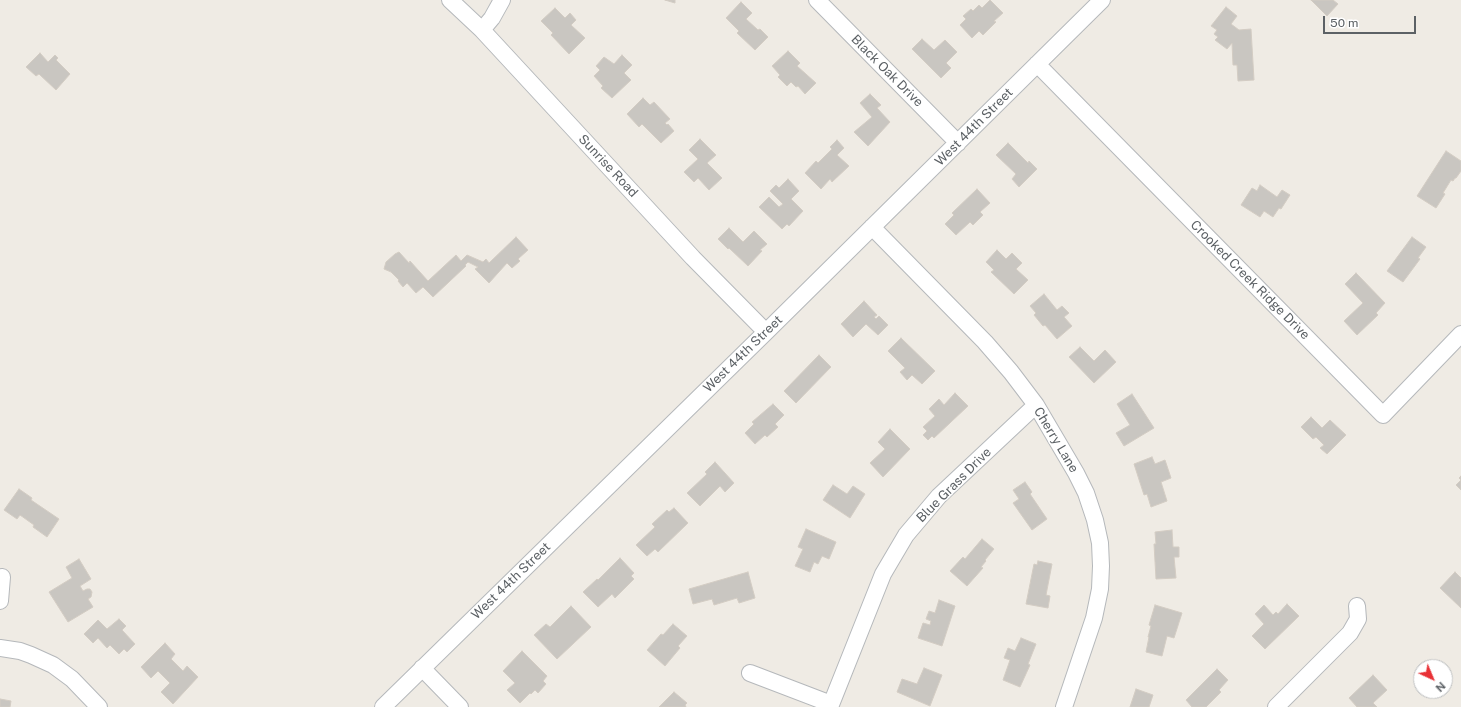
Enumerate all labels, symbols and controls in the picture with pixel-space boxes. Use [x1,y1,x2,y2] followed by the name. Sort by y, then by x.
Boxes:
[1325,8,1418,34] scale bar
[1330,16,1358,30] text: 50 m
[848,32,926,110] street label: Black Oak Drive
[932,85,1016,169] street label: West 44th Street
[575,131,641,201] street label: Sunrise Road
[1187,217,1313,343] street label: Crooked Creek Ridge Drive
[700,312,786,396] street label: West 44th Street
[1030,404,1082,476] street label: Cherry Lane
[913,444,995,526] street label: Blue Grass Drive
[468,539,554,623] street label: West 44th Street
[1413,659,1453,699] north arrow
[1433,680,1448,694] text: N

